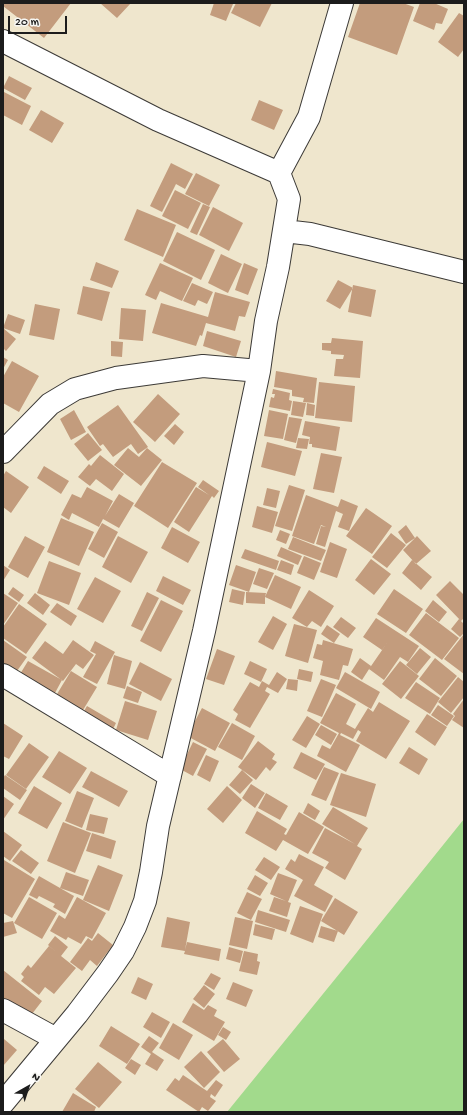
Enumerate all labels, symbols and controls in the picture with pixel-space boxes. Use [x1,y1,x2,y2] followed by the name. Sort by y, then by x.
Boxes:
[10,8,69,34] scale bar
[15,16,39,30] text: 20 m
[8,1067,48,1107] north arrow
[29,1071,42,1085] text: N

